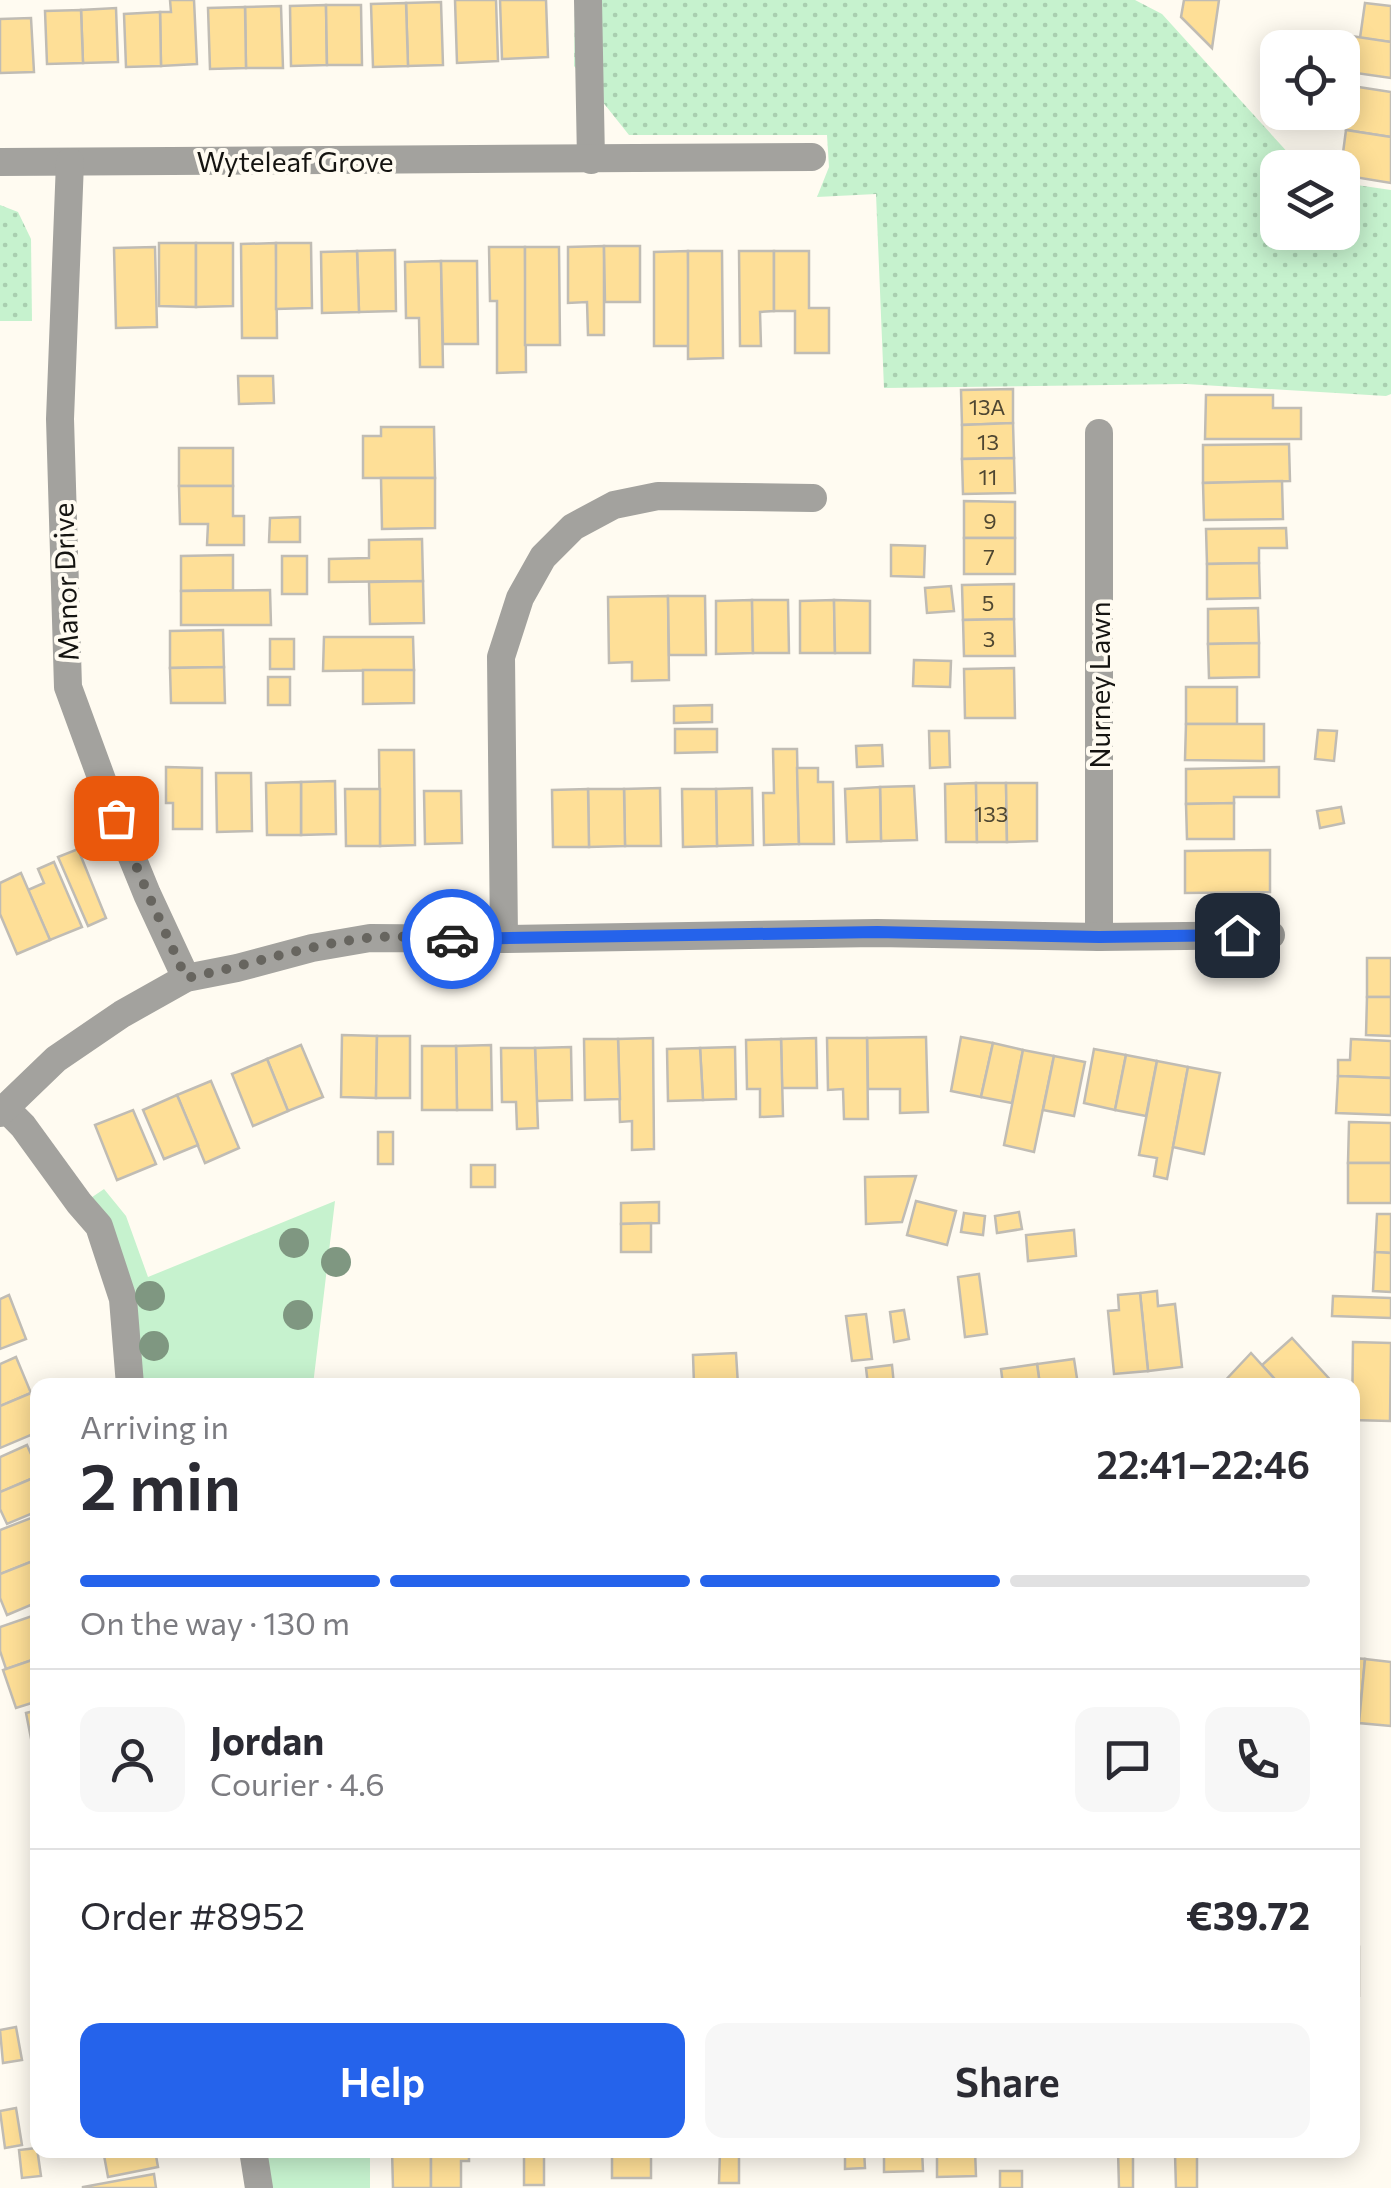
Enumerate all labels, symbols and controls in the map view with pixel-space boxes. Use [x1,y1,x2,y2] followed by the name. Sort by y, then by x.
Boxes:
[1260,30,1360,250] map controls
[1260,30,1360,130] button: locate
[196,144,394,178] street label: Wyteleaf Grove
[1260,150,1360,250] button: layers
[969,393,1005,420] house number: 13A
[977,428,999,455] house number: 13
[979,463,997,490] house number: 11
[45,502,85,662] street label: Manor Drive
[983,507,997,534] house number: 9
[983,543,995,570] house number: 7
[982,589,994,616] house number: 5
[1082,601,1116,769] street label: Nurney Lawn
[983,625,995,652] house number: 3
[74,776,159,861] pin
[89,791,144,846] icon: bag
[974,800,1008,827] house number: 133
[402,889,502,989] courier
[1195,893,1280,978] pin
[1210,908,1265,963] icon: home
[425,912,480,967] icon: car
[80,1406,229,1446] text: Arriving in
[1097,1440,1310,1487] text: 22:41–22:46
[80,1444,241,1523] text: 2 min
[80,1602,350,1642] text: On the way · 130 m
[80,1707,185,1812] button: person
[1075,1707,1180,1812] button: chat
[1205,1707,1310,1812] button: phone
[210,1716,324,1763] text: Jordan
[210,1763,385,1803] text: Courier · 4.6
[80,1891,305,1938] text: Order #8952
[1186,1891,1310,1938] text: €39.72
[80,2023,685,2138] button: Help
[705,2023,1310,2138] button: Share

